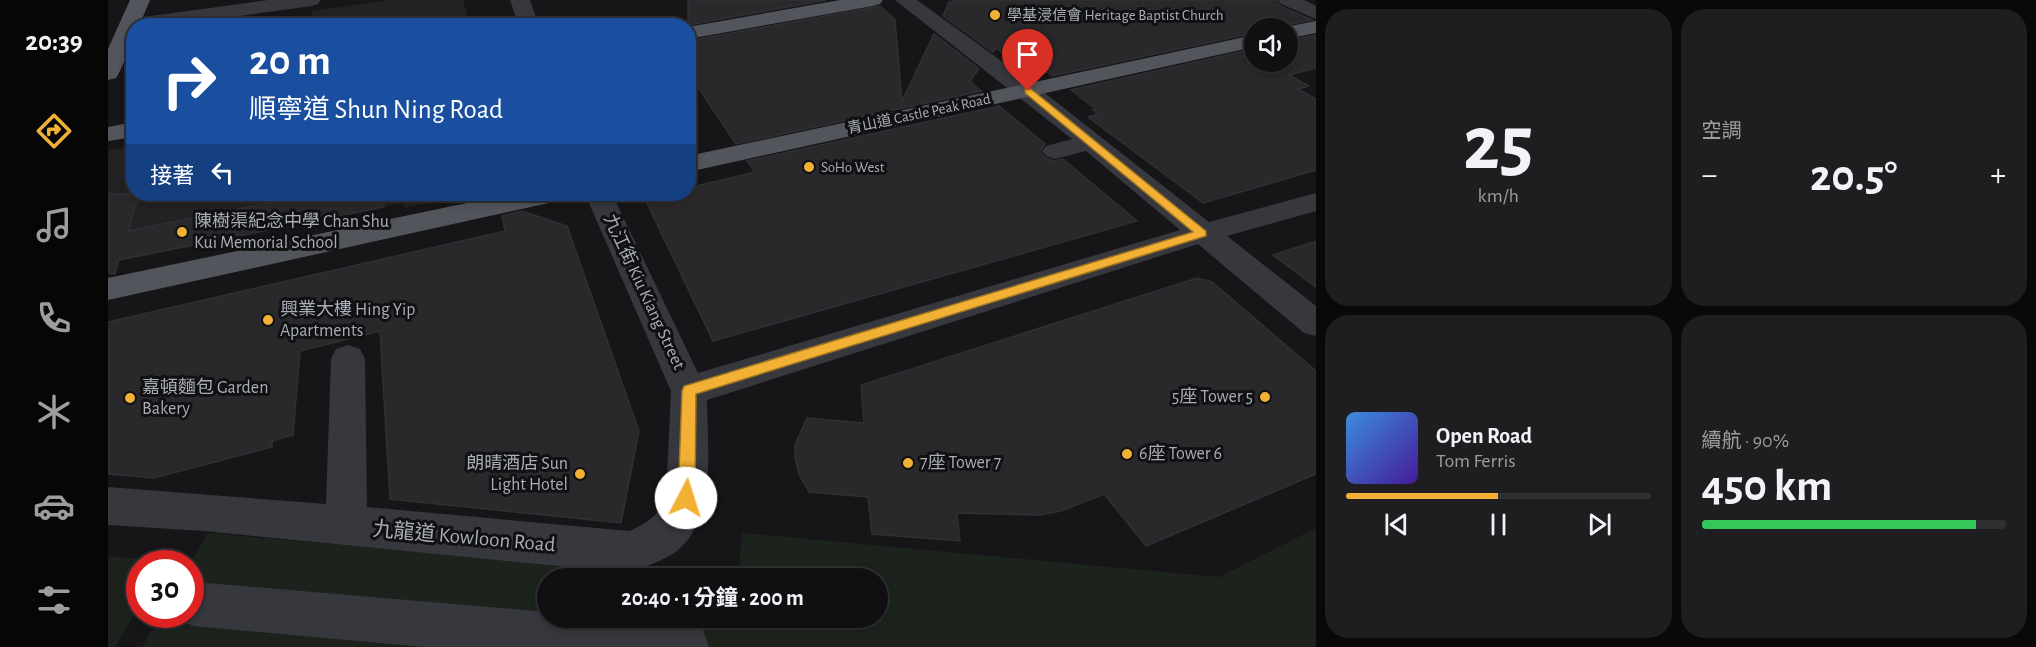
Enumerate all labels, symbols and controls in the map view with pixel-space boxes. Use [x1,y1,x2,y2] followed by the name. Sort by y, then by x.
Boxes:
[1007,7,1224,23] place label: 學基浸信會 Heritage Baptist Church
[988,8,1002,22] marker: 學基浸信會 Heritage Baptist Church
[1244,18,1298,72] map controls
[1244,18,1298,72] button: sound
[25,28,83,55] text: 20:39
[1002,29,1053,91] pin
[1011,38,1044,71] icon: arrive
[249,40,331,82] text: 20 m
[150,42,228,120] icon: right
[846,90,992,136] street label: 青山道 Castle Peak Road
[249,96,503,123] text: 順寧道 Shun Ning Road
[1463,106,1533,184] text: 25
[33,110,75,152] icon: directions
[1702,121,1742,141] text: 空調
[1810,154,1898,199] text: 20.5°
[206,156,239,189] icon: left
[1702,159,1717,192] text: −
[1990,159,2006,192] text: +
[802,160,816,174] marker: SoHo West
[821,160,885,175] place label: SoHo West
[150,165,194,187] text: 接著
[1478,186,1519,206] text: km/h
[33,204,75,246] icon: music
[194,211,389,252] place label: 陳樹渠紀念中學 Chan Shu Kui Memorial School
[600,211,690,373] street label: 九江街 Kiu Kiang Street
[175,225,189,239] marker: 陳樹渠紀念中學 Chan Shu Kui Memorial School
[33,297,75,339] icon: phone
[280,299,416,340] place label: 興業大樓 Hing Yip Apartments
[261,313,275,327] marker: 興業大樓 Hing Yip Apartments
[142,377,268,418] place label: 嘉頓麵包 Garden Bakery
[1172,386,1253,406] place label: 5座 Tower 5
[1258,390,1272,404] marker: 5座 Tower 5
[33,391,75,433] icon: climate
[123,391,137,405] marker: 嘉頓麵包 Garden Bakery
[1436,425,1532,447] text: Open Road
[1702,431,1789,451] text: 續航 · 90%
[1139,443,1222,463] place label: 6座 Tower 6
[1120,447,1134,461] marker: 6座 Tower 6
[1436,451,1516,471] text: Tom Ferris
[920,452,1001,472] place label: 7座 Tower 7
[466,453,568,494] place label: 朗晴酒店 Sun Light Hotel
[901,456,915,470] marker: 7座 Tower 7
[1702,464,1832,509] text: 450 km
[654,466,718,530] position arrow
[573,467,587,481] marker: 朗晴酒店 Sun Light Hotel
[33,485,75,527] icon: car
[1380,508,1413,541] icon: previous
[1482,508,1515,541] icon: pause
[1583,508,1616,541] icon: next
[372,518,556,555] street label: 九龍道 Kowloon Road
[126,550,204,628] speed limit sign: 30
[33,579,75,621] icon: filters
[621,587,804,609] text: 20:40 · 1 分鐘 · 200 m

